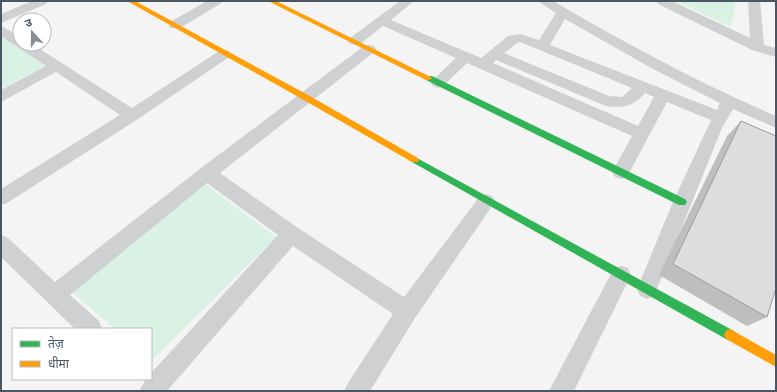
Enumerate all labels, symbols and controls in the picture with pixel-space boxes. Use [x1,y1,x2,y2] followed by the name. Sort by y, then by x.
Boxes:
[12,12,52,52] north arrow
[23,16,34,30] text: उ
[12,328,152,380] legend
[48,336,65,351] text: तेज़
[48,356,70,371] text: धीमा

